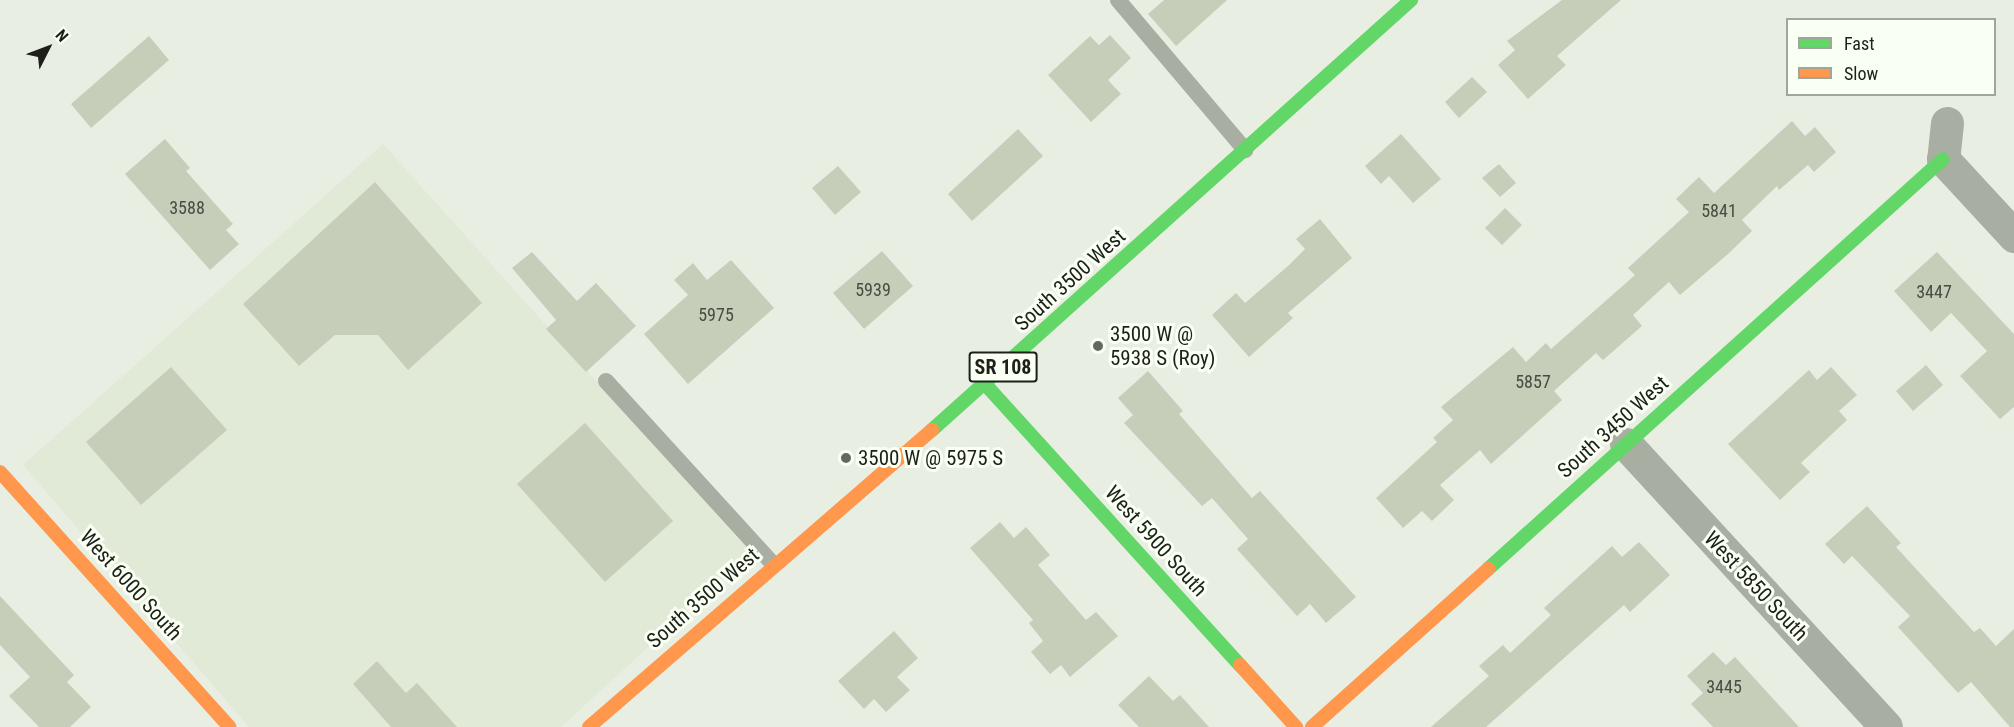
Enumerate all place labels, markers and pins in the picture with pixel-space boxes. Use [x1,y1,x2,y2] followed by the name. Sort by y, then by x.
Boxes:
[1110,321,1216,371] place label: 3500 W @ 5938 S (Roy)
[1091,339,1105,353] marker: 3500 W @ 5938 S (Roy)
[858,445,1003,471] place label: 3500 W @ 5975 S
[839,451,853,465] marker: 3500 W @ 5975 S

